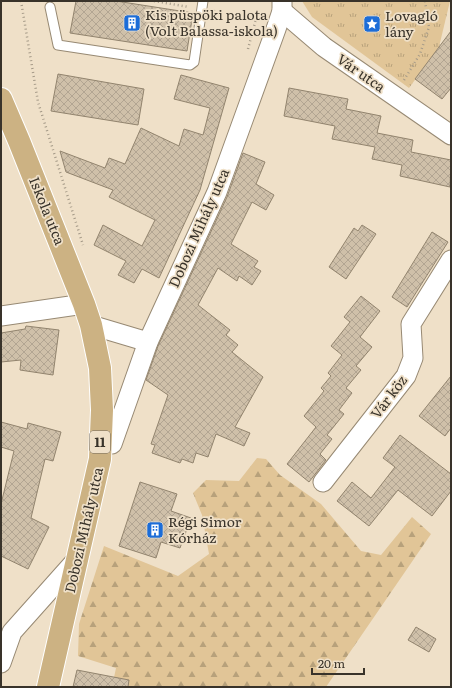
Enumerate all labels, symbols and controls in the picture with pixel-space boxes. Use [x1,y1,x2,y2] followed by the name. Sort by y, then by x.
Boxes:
[145,4,278,40] place label: Kis püspöki palota (Volt Balassa-iskola)
[385,5,438,41] place label: Lovagló lány
[122,13,142,33] building icon: Kis püspöki palota (Volt Balassa-iskola)
[362,14,382,34] place icon: Lovagló lány
[333,48,390,96] street label: Vár utca
[163,164,234,290] street label: Dobozi Mihály utca
[25,173,71,248] street label: Iskola utca
[365,370,411,422] street label: Vár köz
[90,431,110,453] road number: 11
[59,465,107,595] street label: Dobozi Mihály utca
[168,511,242,547] place label: Régi Simor Kórház
[145,520,165,540] building icon: Régi Simor Kórház
[312,650,364,676] scale bar
[318,654,345,672] text: 20 m

